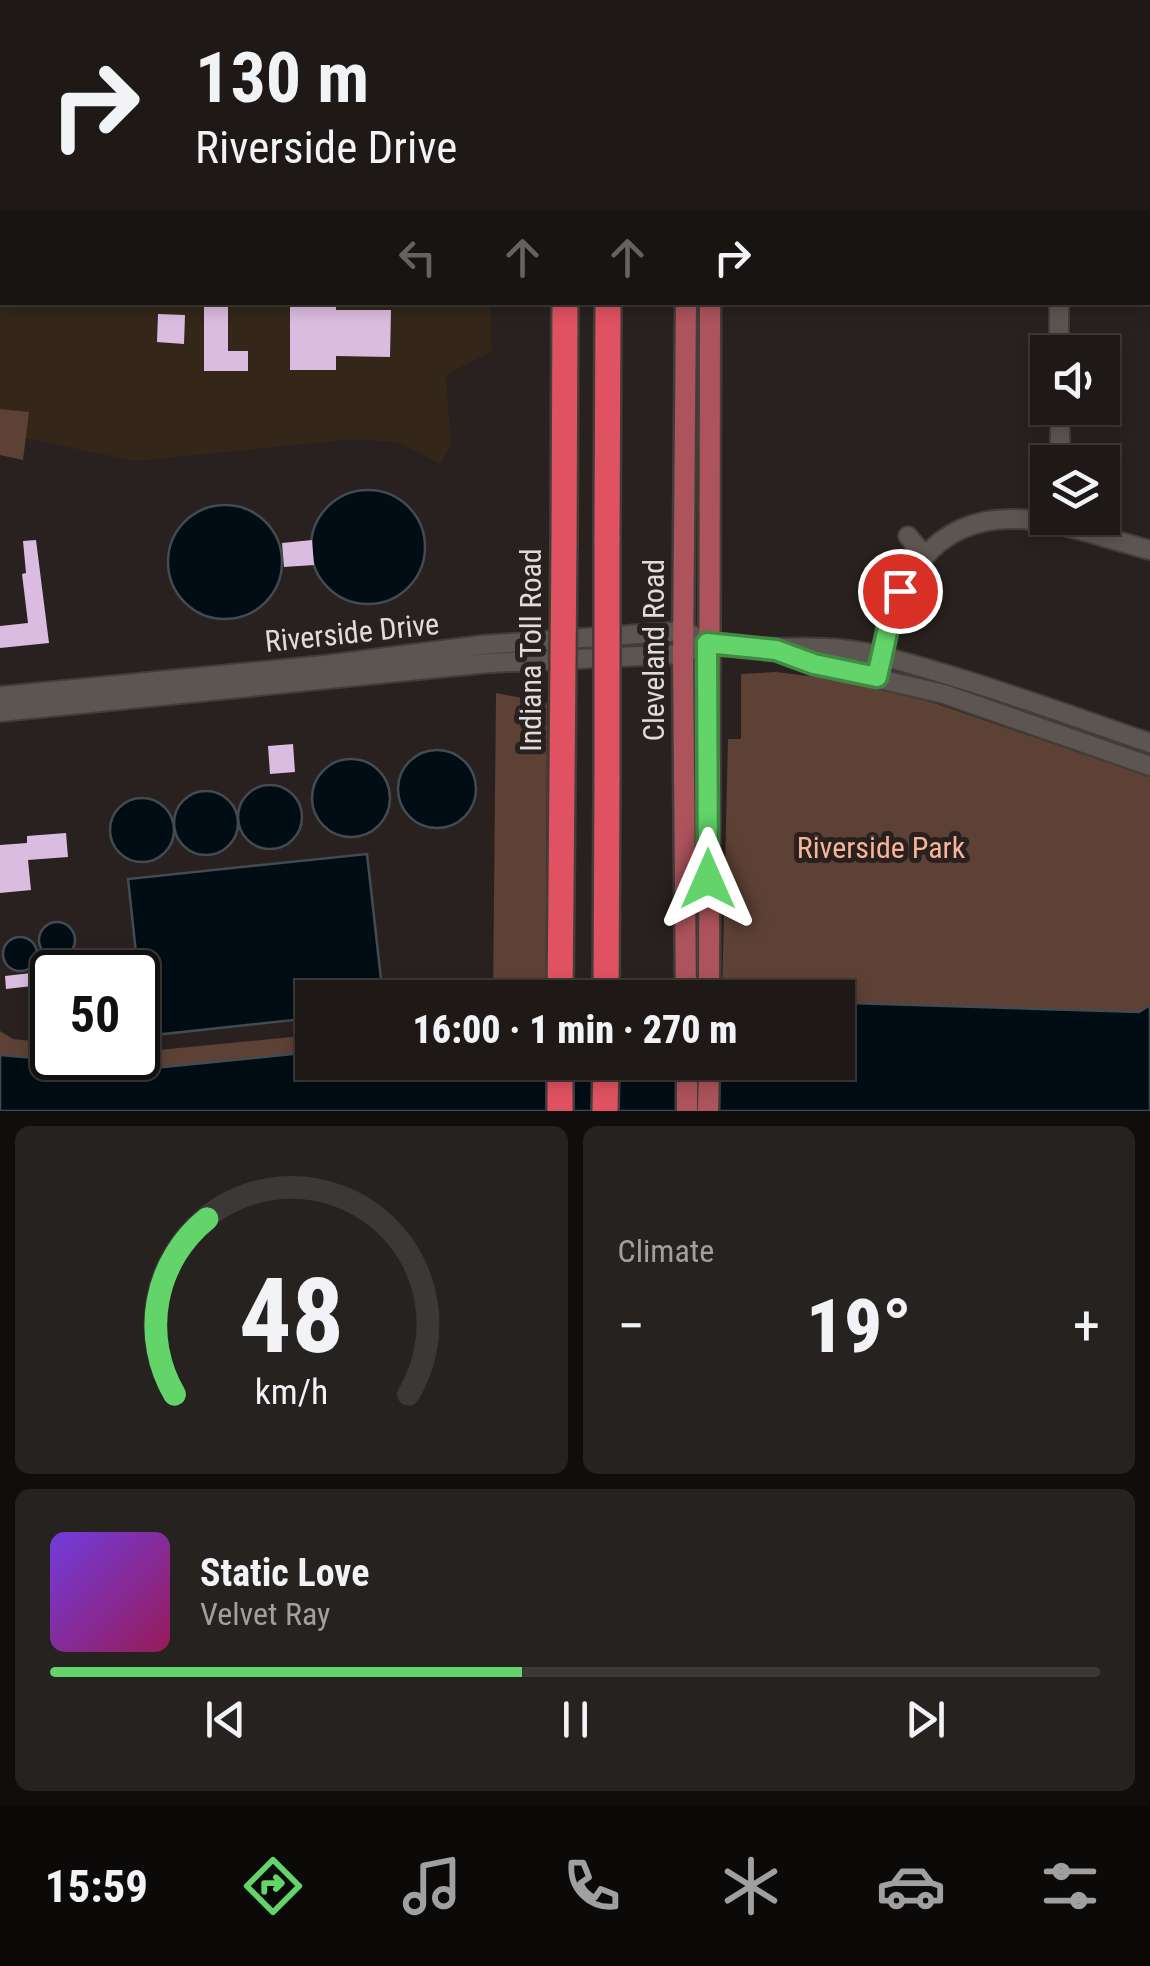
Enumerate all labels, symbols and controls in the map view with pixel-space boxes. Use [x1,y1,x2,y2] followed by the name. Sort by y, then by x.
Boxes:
[195,37,369,119] text: 130 m
[30,40,160,170] icon: right
[195,121,457,174] text: Riverside Drive
[390,230,445,285] icon: left
[495,230,550,285] icon: ahead
[600,230,655,285] icon: ahead
[705,230,760,285] icon: right
[1030,335,1120,535] map controls
[1030,335,1120,425] button: sound
[1030,445,1120,535] button: layers
[513,548,548,752] street label: Indiana Toll Road
[858,549,943,634] pin
[636,559,671,741] street label: Cleveland Road
[873,564,928,619] icon: arrive
[263,606,441,659] street label: Riverside Drive
[656,827,760,931] position arrow
[797,830,966,865] park label: Riverside Park
[30,950,160,1080] speed limit sign: 50
[413,1008,737,1052] text: 16:00 · 1 min · 270 m
[618,1232,714,1270] text: Climate
[239,1256,344,1377] text: 48
[806,1282,912,1370] text: 19°
[618,1294,645,1358] text: −
[1073,1294,1100,1358] text: +
[254,1371,328,1413] text: km/h
[200,1551,369,1595] text: Static Love
[200,1595,330,1633] text: Velvet Ray
[198,1692,253,1747] icon: previous
[548,1692,603,1747] icon: pause
[898,1692,953,1747] icon: next
[238,1851,308,1921] icon: directions
[397,1851,467,1921] icon: music
[557,1851,627,1921] icon: phone
[716,1851,786,1921] icon: climate
[876,1851,946,1921] icon: car
[1035,1851,1105,1921] icon: filters
[45,1860,148,1913] text: 15:59

